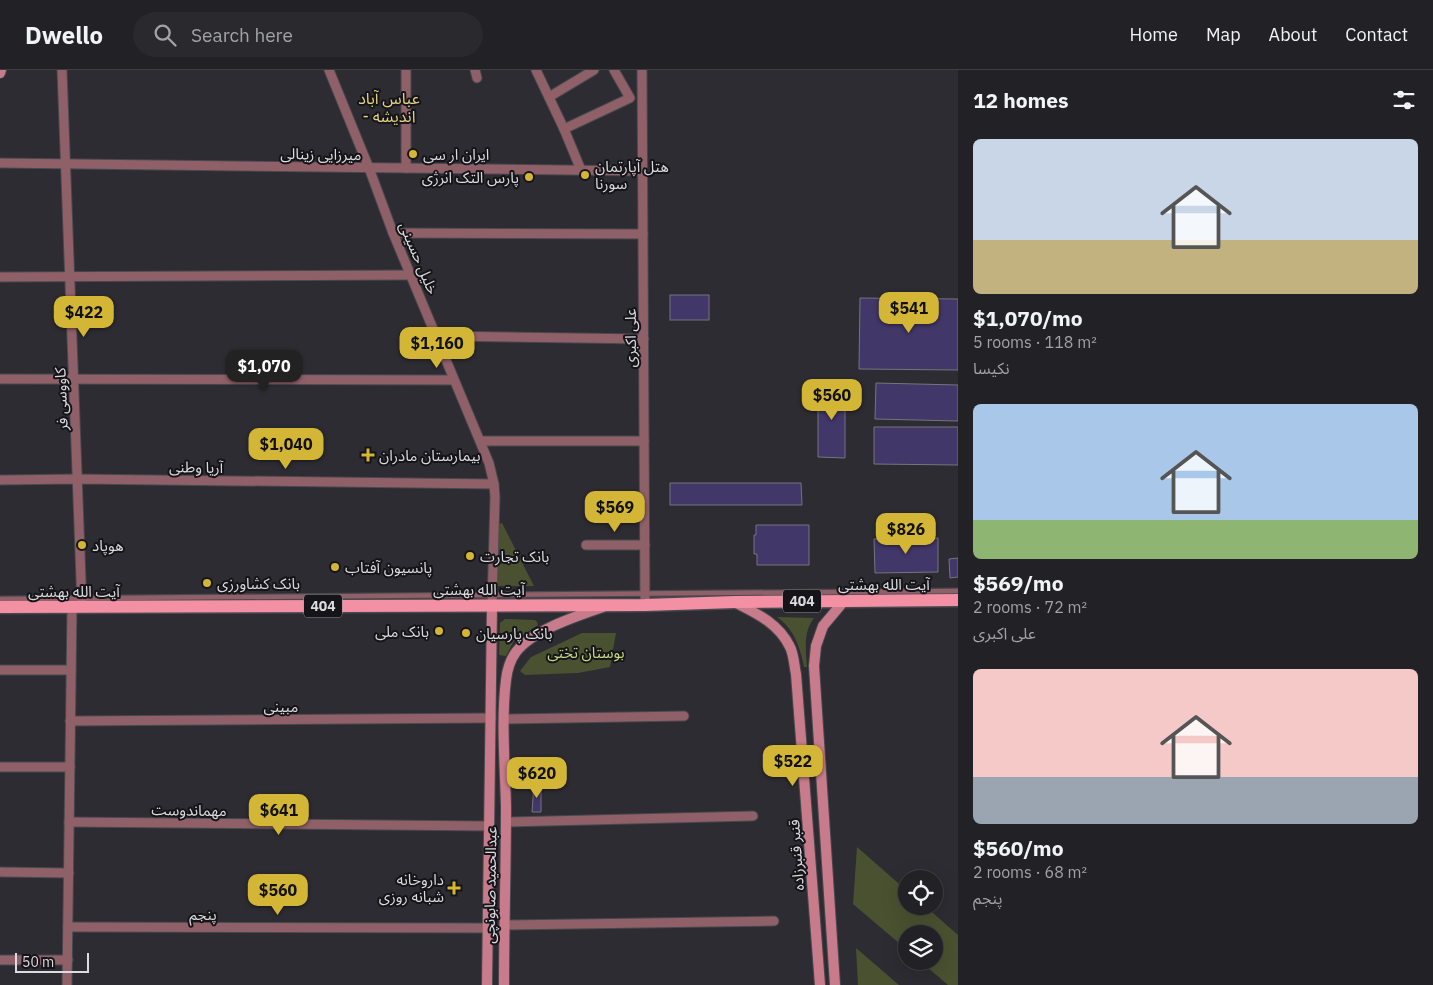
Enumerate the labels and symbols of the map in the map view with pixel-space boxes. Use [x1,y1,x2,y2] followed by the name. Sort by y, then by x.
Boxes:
[358,88,420,126] district label: عباس آباد - اندیشه
[280,144,362,164] street label: میرزایی زینالی
[423,145,489,164] place label: ایران ار سی
[407,148,419,160] marker: ایران ار سی
[595,157,669,193] place label: هتل آپارتمان سورنا
[422,168,519,188] place label: پارس التک انرژی
[579,169,591,181] marker: هتل آپارتمان سورنا
[523,171,535,183] marker: پارس التک انرژی
[395,219,443,297] street label: خلیل حسینی
[879,292,939,334] pin: $541
[54,296,114,338] pin: $422
[621,308,640,367] street label: علی‌ اکبری
[396,326,478,369] pin: $1,160
[223,350,305,392] pin: $1,070
[50,366,72,432] street label: کاووسی فر
[802,378,862,421] pin: $560
[245,428,327,470] pin: $1,040
[379,446,481,465] place label: بیمارستان مادران
[361,448,375,462] marker: بیمارستان مادران
[169,457,224,477] street label: آریا وطنی
[585,490,645,533] pin: $569
[876,512,936,555] pin: $826
[92,536,124,556] place label: هوپاد
[76,539,88,551] marker: هوپاد
[480,547,549,566] place label: بانک تجارت
[464,550,476,562] marker: بانک تجارت
[345,558,432,578] place label: پانسیون آفتاب
[329,561,341,573] marker: پانسیون آفتاب
[217,574,300,593] place label: بانک کشاورزی
[838,575,931,594] street label: آیت الله بهشتی
[201,577,213,589] marker: بانک کشاورزی
[433,580,526,599] street label: آیت الله بهشتی
[28,582,121,601] street label: آیت الله بهشتی
[783,590,821,612] road number: 404
[304,594,342,618] road number: 404
[375,622,429,641] place label: بانک ملی
[476,624,553,644] place label: بانک پارسیان
[433,625,445,637] marker: بانک ملی
[460,627,472,639] marker: بانک پارسیان
[547,643,625,662] park label: بوستان تختی
[264,697,298,716] street label: مبینی
[763,744,823,787] pin: $522
[507,756,567,799] pin: $620
[249,794,309,836] pin: $641
[151,800,227,820] street label: مهماندوست
[784,818,808,891] street label: قنبر قنبرزاده
[479,826,502,944] street label: عبدالحمید صابونچی
[379,870,444,906] place label: داروخانه شبانه روزی
[248,874,308,916] pin: $560
[448,882,460,894] marker: داروخانه شبانه روزی
[189,905,217,926] street label: پنجم
[15,950,89,973] scale bar

